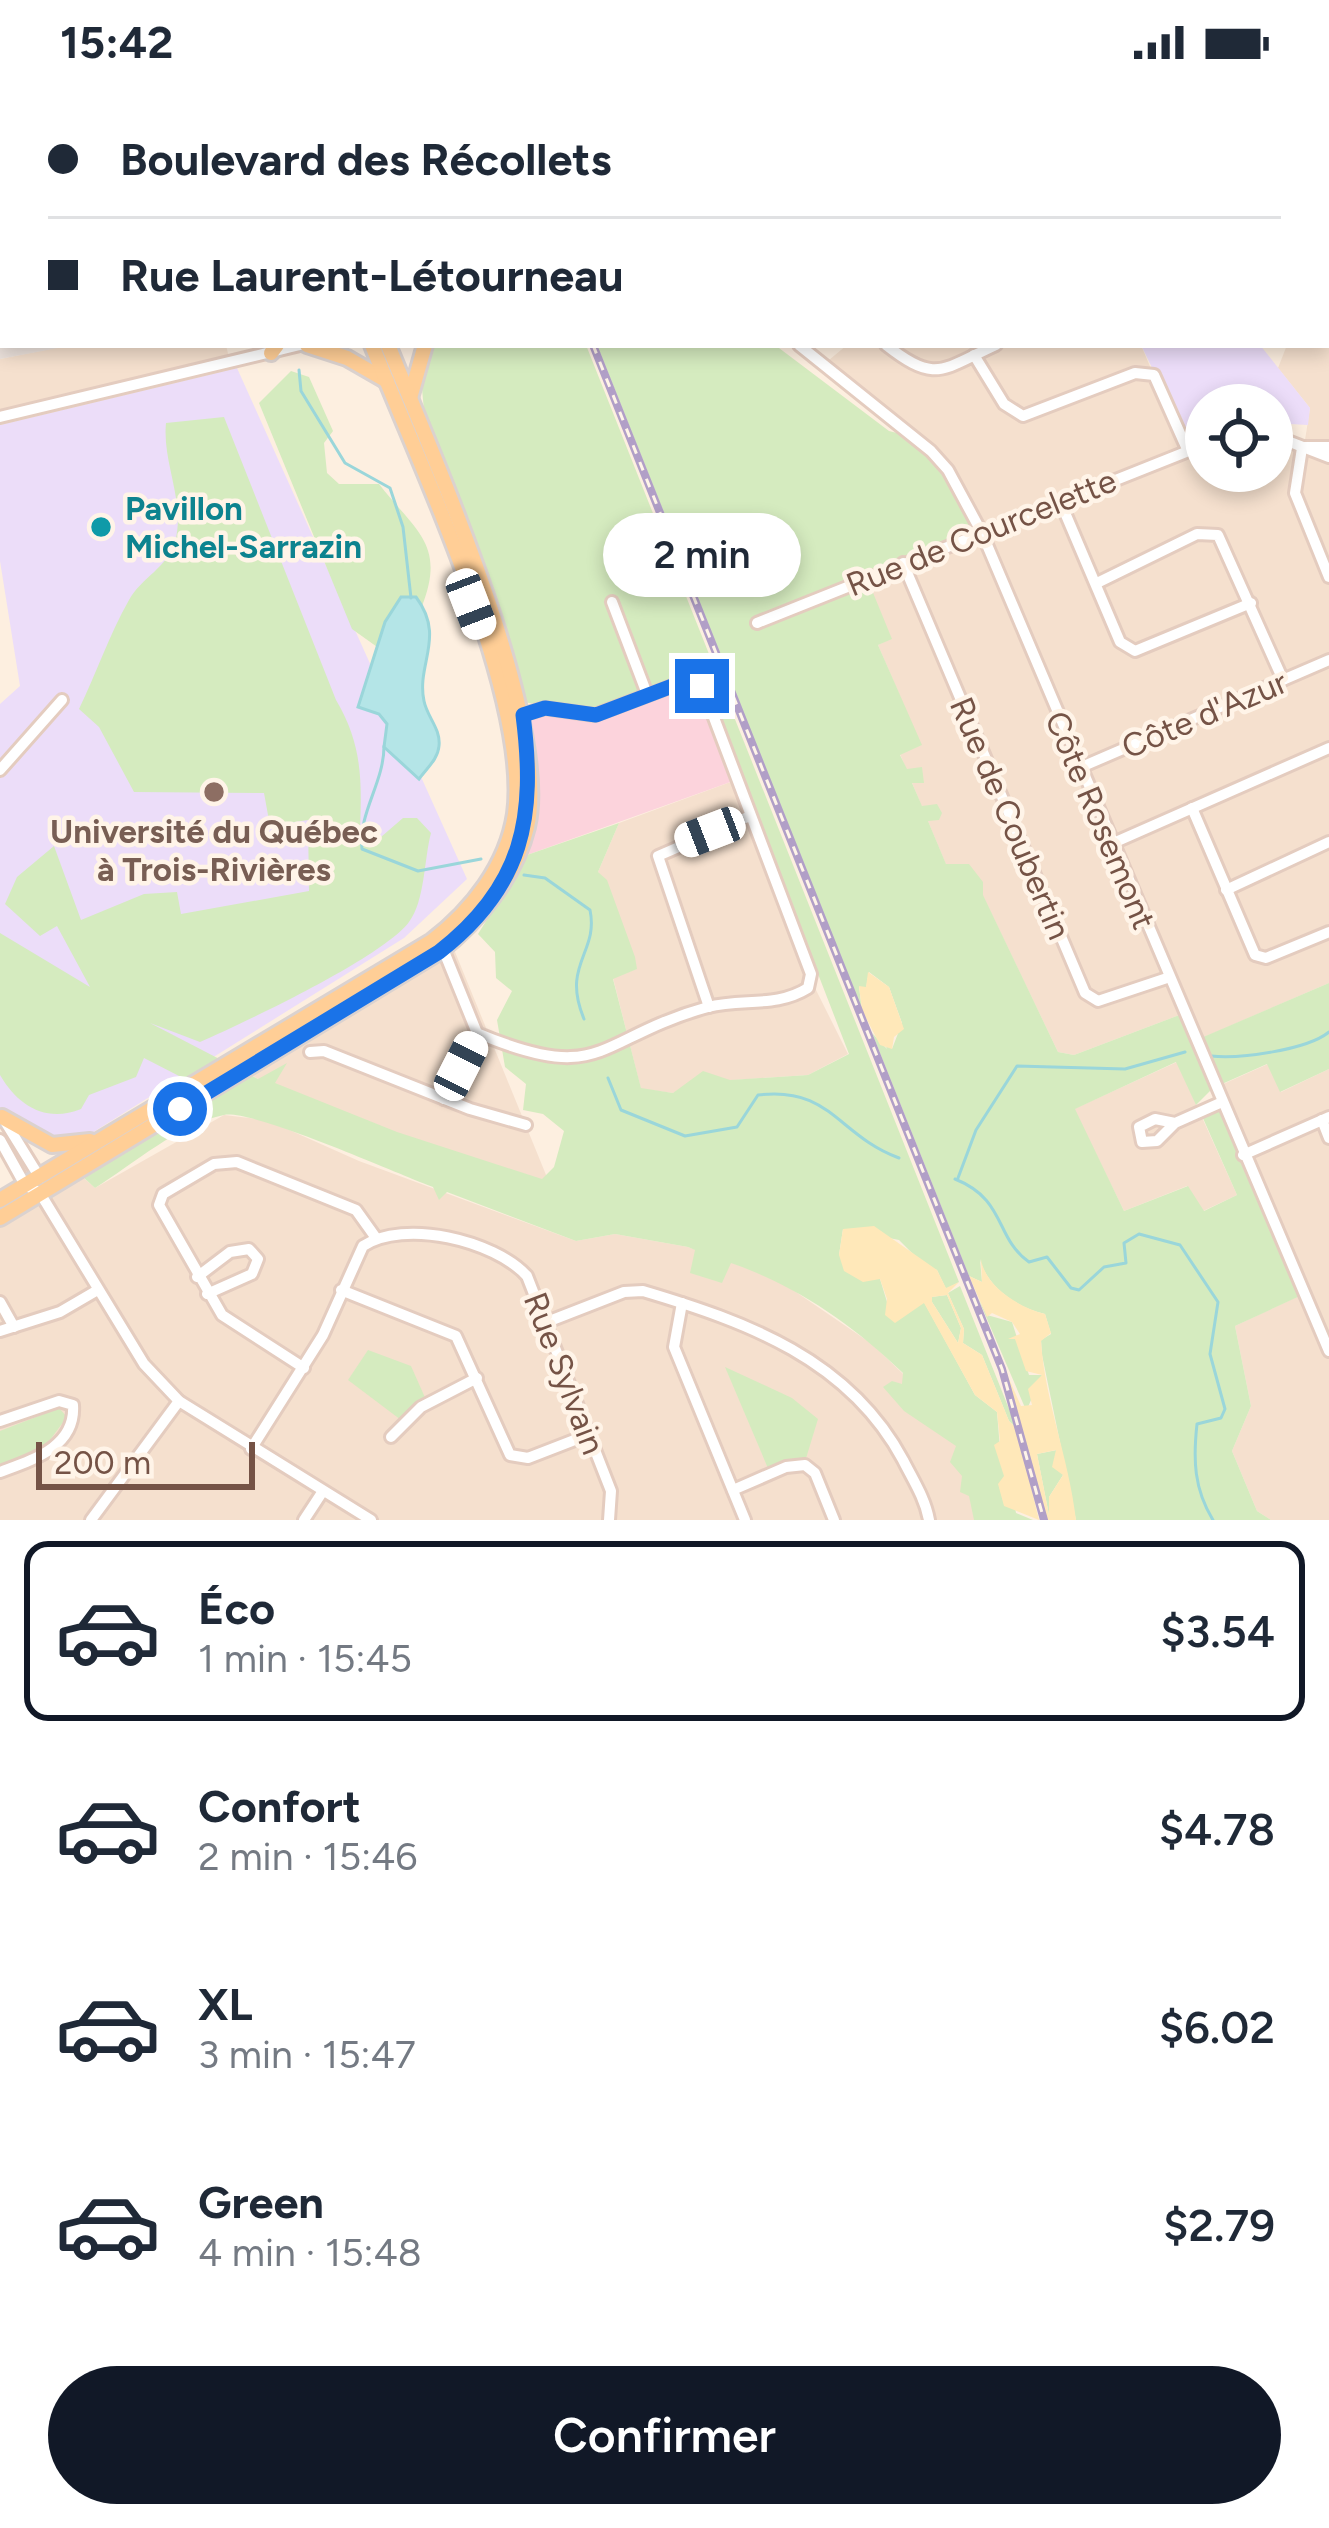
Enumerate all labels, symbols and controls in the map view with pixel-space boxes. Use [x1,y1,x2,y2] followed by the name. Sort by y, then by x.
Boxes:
[60,15,173,69] text: 15:42
[120,132,611,186] text: Boulevard des Récollets
[120,248,624,302] text: Rue Laurent-Létourneau
[1185,384,1293,492] map controls
[1185,384,1293,492] button: locate
[841,461,1122,604] street label: Rue de Courcelette
[125,489,362,566] place label: Pavillon Michel-Sarrazin
[603,512,801,596] callout: 2 min
[88,514,114,540] marker: Pavillon Michel-Sarrazin
[653,531,751,578] text: 2 min
[441,564,501,644] car
[675,659,729,713] route end
[1116,662,1293,767] street label: Côte d'Azur
[942,691,1079,945] street label: Rue de Coubertin
[1037,705,1164,935] street label: Côte Rosemont
[201,779,227,805] marker: Université du Québec à Trois-Rivières
[670,802,750,862] car
[50,812,378,889] place label: Université du Québec à Trois-Rivières
[429,1026,493,1106] car
[153,1082,207,1136] route start
[516,1287,613,1459] street label: Rue Sylvain
[36,1436,255,1489] scale bar
[54,1443,151,1482] text: 200 m
[54,1577,162,1685] icon: car
[198,1581,275,1635] text: Éco
[1160,1604,1275,1658] text: $3.54
[198,1635,412,1682] text: 1 min · 15:45
[54,1775,162,1883] icon: car
[198,1779,361,1833] text: Confort
[1159,1802,1275,1856] text: $4.78
[198,1833,417,1880] text: 2 min · 15:46
[54,1973,162,2081] icon: car
[198,1977,253,2031] text: XL
[1159,2000,1275,2054] text: $6.02
[198,2031,416,2078] text: 3 min · 15:47
[54,2171,162,2279] icon: car
[198,2175,324,2229] text: Green
[1163,2198,1275,2252] text: $2.79
[198,2229,422,2276] text: 4 min · 15:48
[48,2366,1281,2504] button: Confirmer

